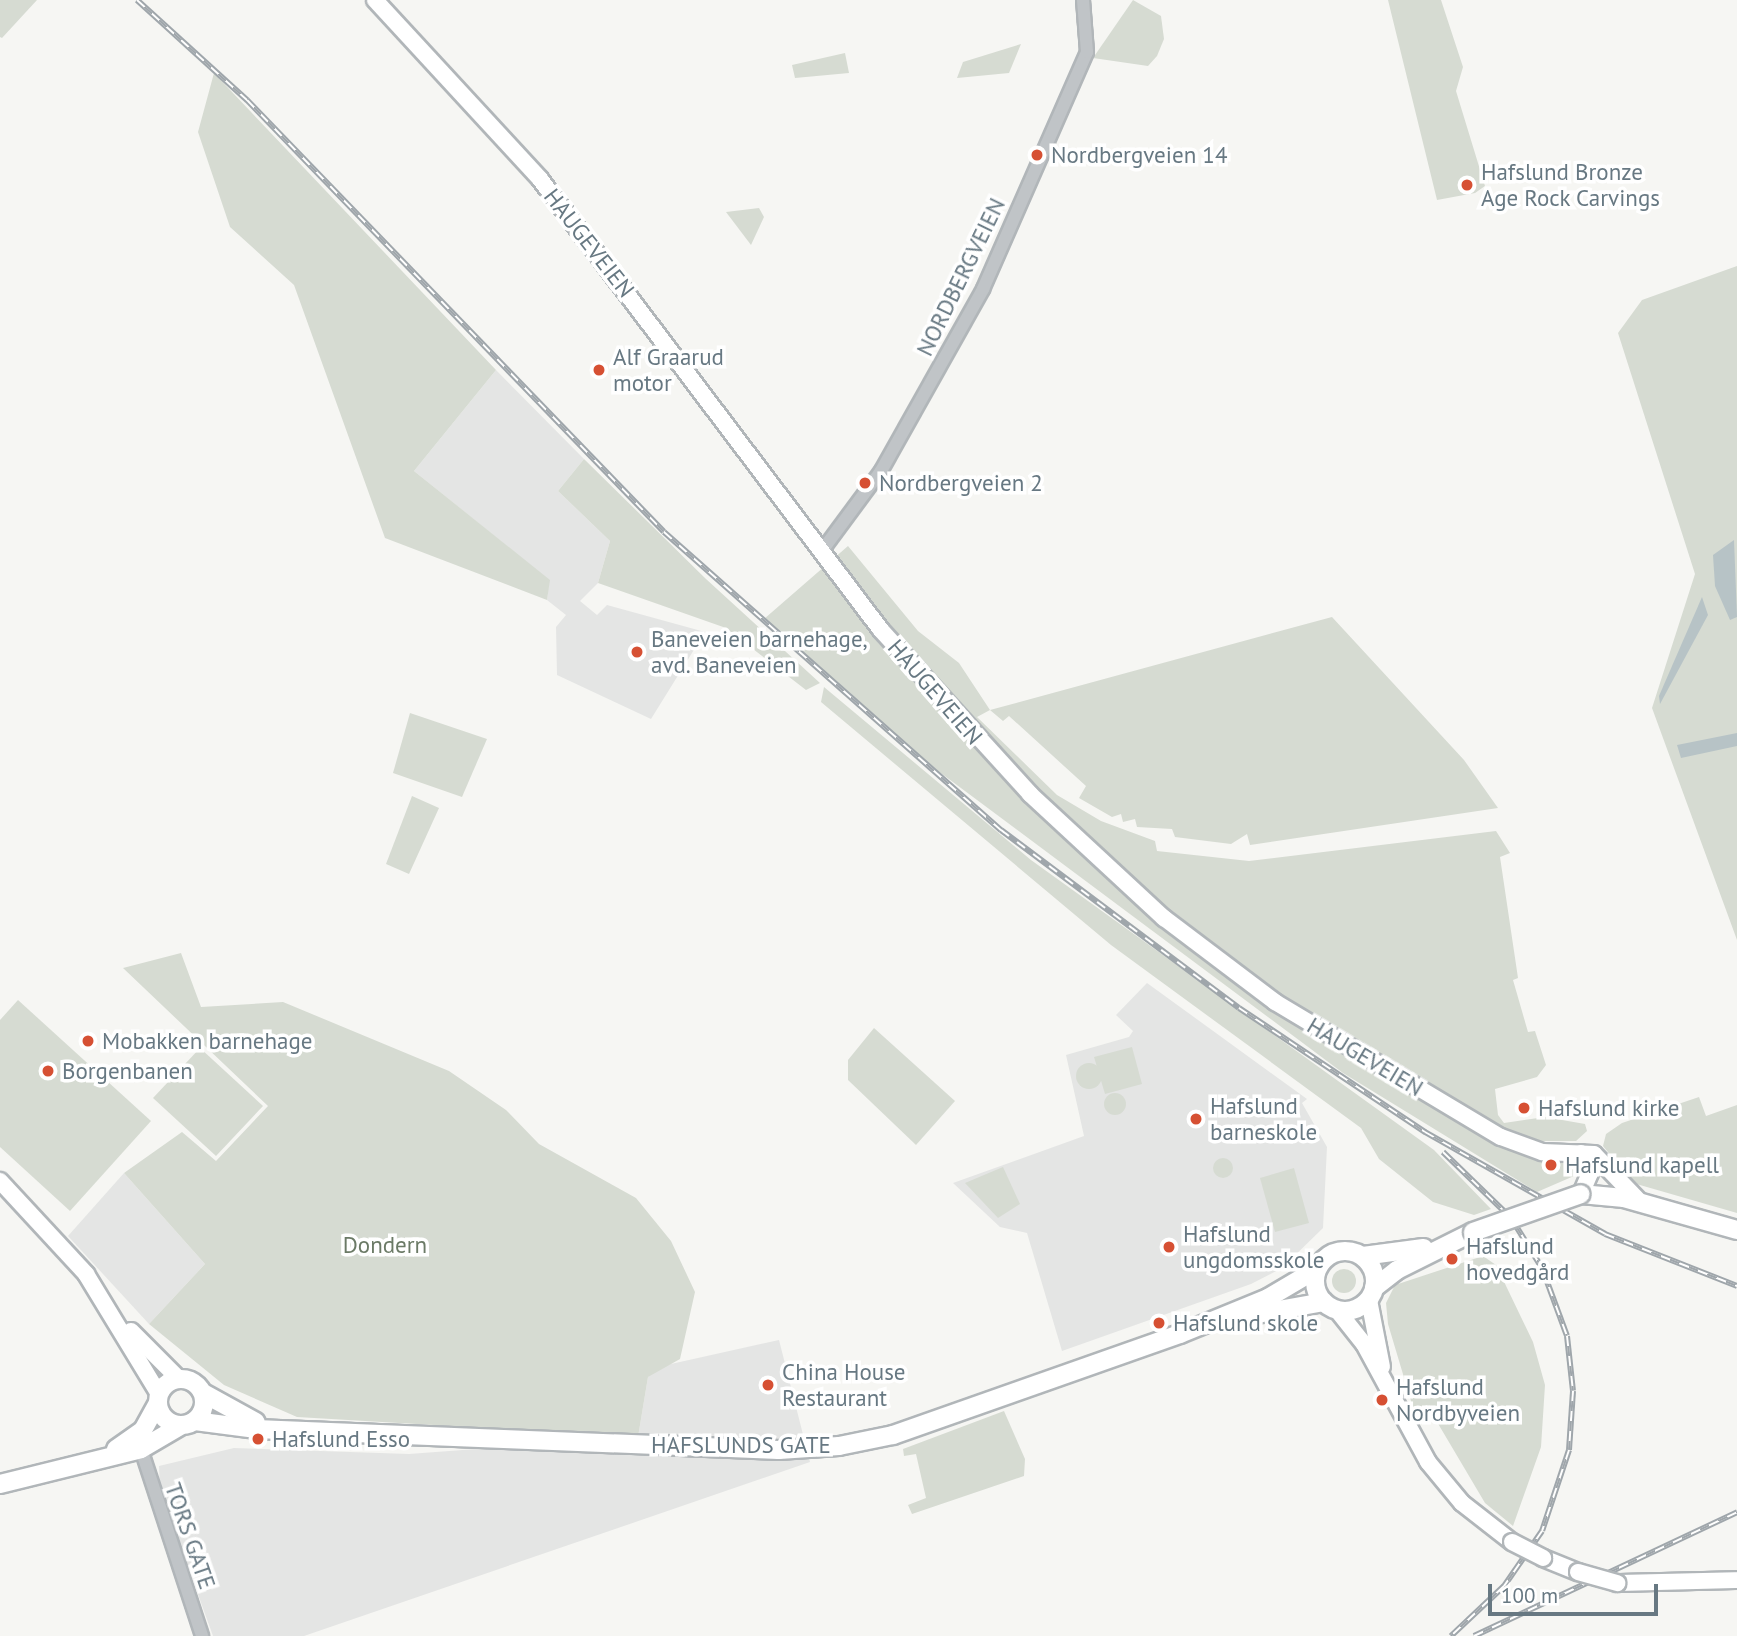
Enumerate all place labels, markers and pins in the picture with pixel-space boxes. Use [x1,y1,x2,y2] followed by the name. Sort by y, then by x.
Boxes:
[1051,141,1227,169] place label: Nordbergveien 14
[1029,147,1045,163] marker: Nordbergveien 14
[1481,158,1661,212] place label: Hafslund Bronze Age Rock Carvings
[1459,177,1475,193] marker: Hafslund Bronze Age Rock Carvings
[613,343,724,397] place label: Alf Graarud motor
[591,362,607,378] marker: Alf Graarud motor
[879,469,1043,497] place label: Nordbergveien 2
[857,475,873,491] marker: Nordbergveien 2
[651,625,868,679] place label: Baneveien barnehage, avd. Baneveien
[629,644,645,660] marker: Baneveien barnehage, avd. Baneveien
[102,1027,312,1055] place label: Mobakken barnehage
[80,1033,96,1049] marker: Mobakken barnehage
[62,1057,193,1085] place label: Borgenbanen
[40,1063,56,1079] marker: Borgenbanen
[1210,1092,1317,1146] place label: Hafslund barneskole
[1538,1094,1680,1122] place label: Hafslund kirke
[1516,1100,1532,1116] marker: Hafslund kirke
[1188,1111,1204,1127] marker: Hafslund barneskole
[1565,1151,1719,1179] place label: Hafslund kapell
[1543,1157,1559,1173] marker: Hafslund kapell
[1183,1220,1325,1274] place label: Hafslund ungdomsskole
[1466,1232,1569,1286] place label: Hafslund hovedgård
[1161,1239,1177,1255] marker: Hafslund ungdomsskole
[1444,1251,1460,1267] marker: Hafslund hovedgård
[1173,1309,1318,1337] place label: Hafslund skole
[1151,1315,1167,1331] marker: Hafslund skole
[782,1358,906,1412] place label: China House Restaurant
[1396,1373,1520,1427] place label: Hafslund Nordbyveien
[760,1377,776,1393] marker: China House Restaurant
[1374,1392,1390,1408] marker: Hafslund Nordbyveien
[272,1425,410,1453] place label: Hafslund Esso
[250,1431,266,1447] marker: Hafslund Esso

